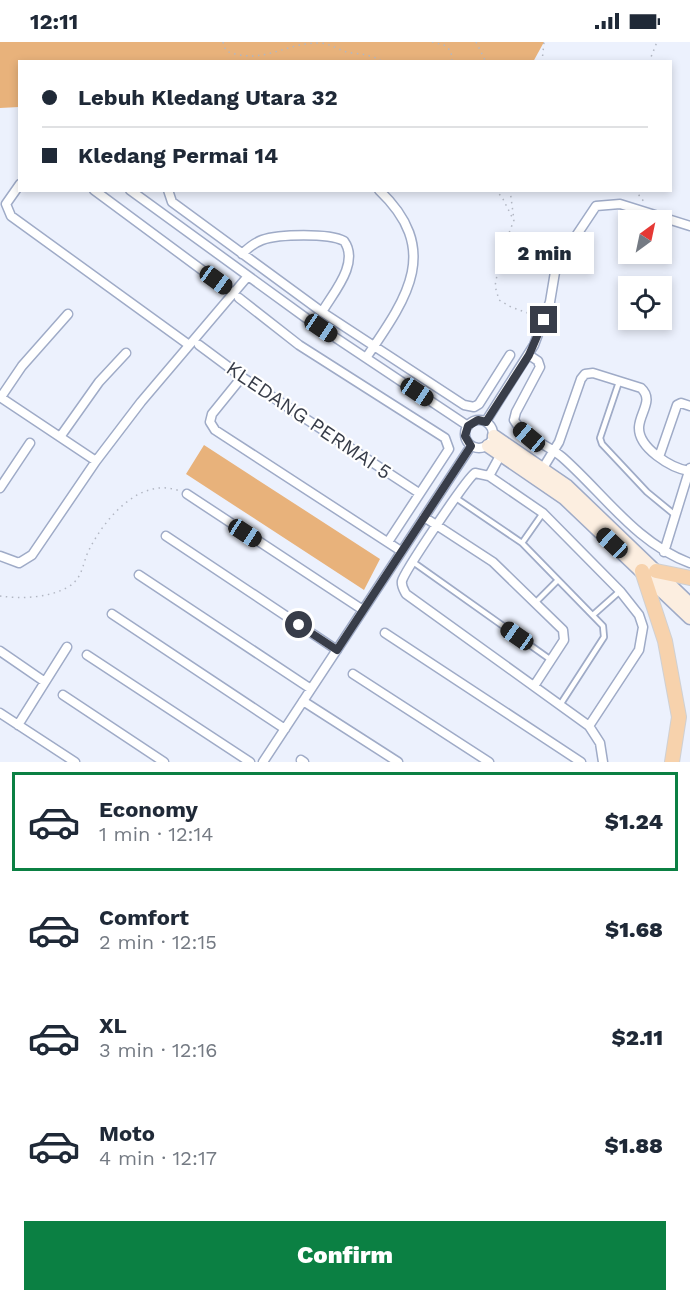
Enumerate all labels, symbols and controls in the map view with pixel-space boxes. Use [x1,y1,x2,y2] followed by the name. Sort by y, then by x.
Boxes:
[30,9,78,34] text: 12:11
[78,85,338,110] text: Lebuh Kledang Utara 32
[78,143,278,168] text: Kledang Permai 14
[618,210,672,264] north arrow
[618,210,672,330] map controls
[494,233,594,275] callout: 2 min
[517,241,572,265] text: 2 min
[196,262,236,298] car
[618,276,672,330] button: locate
[530,306,557,333] route end
[301,310,341,346] car
[222,356,396,484] street label: KLEDANG PERMAI 5
[397,374,437,410] car
[509,419,549,455] car
[225,516,265,550] car
[593,524,631,562] car
[285,611,312,638] route start
[497,618,537,654] car
[27,795,81,849] icon: car
[99,797,198,822] text: Economy
[605,809,663,834] text: $1.24
[99,822,214,846] text: 1 min · 12:14
[27,903,81,957] icon: car
[99,905,189,930] text: Comfort
[605,917,663,942] text: $1.68
[99,930,217,954] text: 2 min · 12:15
[27,1011,81,1065] icon: car
[99,1013,127,1038] text: XL
[611,1025,663,1050] text: $2.11
[99,1038,217,1062] text: 3 min · 12:16
[27,1119,81,1173] icon: car
[99,1121,155,1146] text: Moto
[605,1133,663,1158] text: $1.88
[99,1146,217,1170] text: 4 min · 12:17
[24,1221,666,1290] button: Confirm

